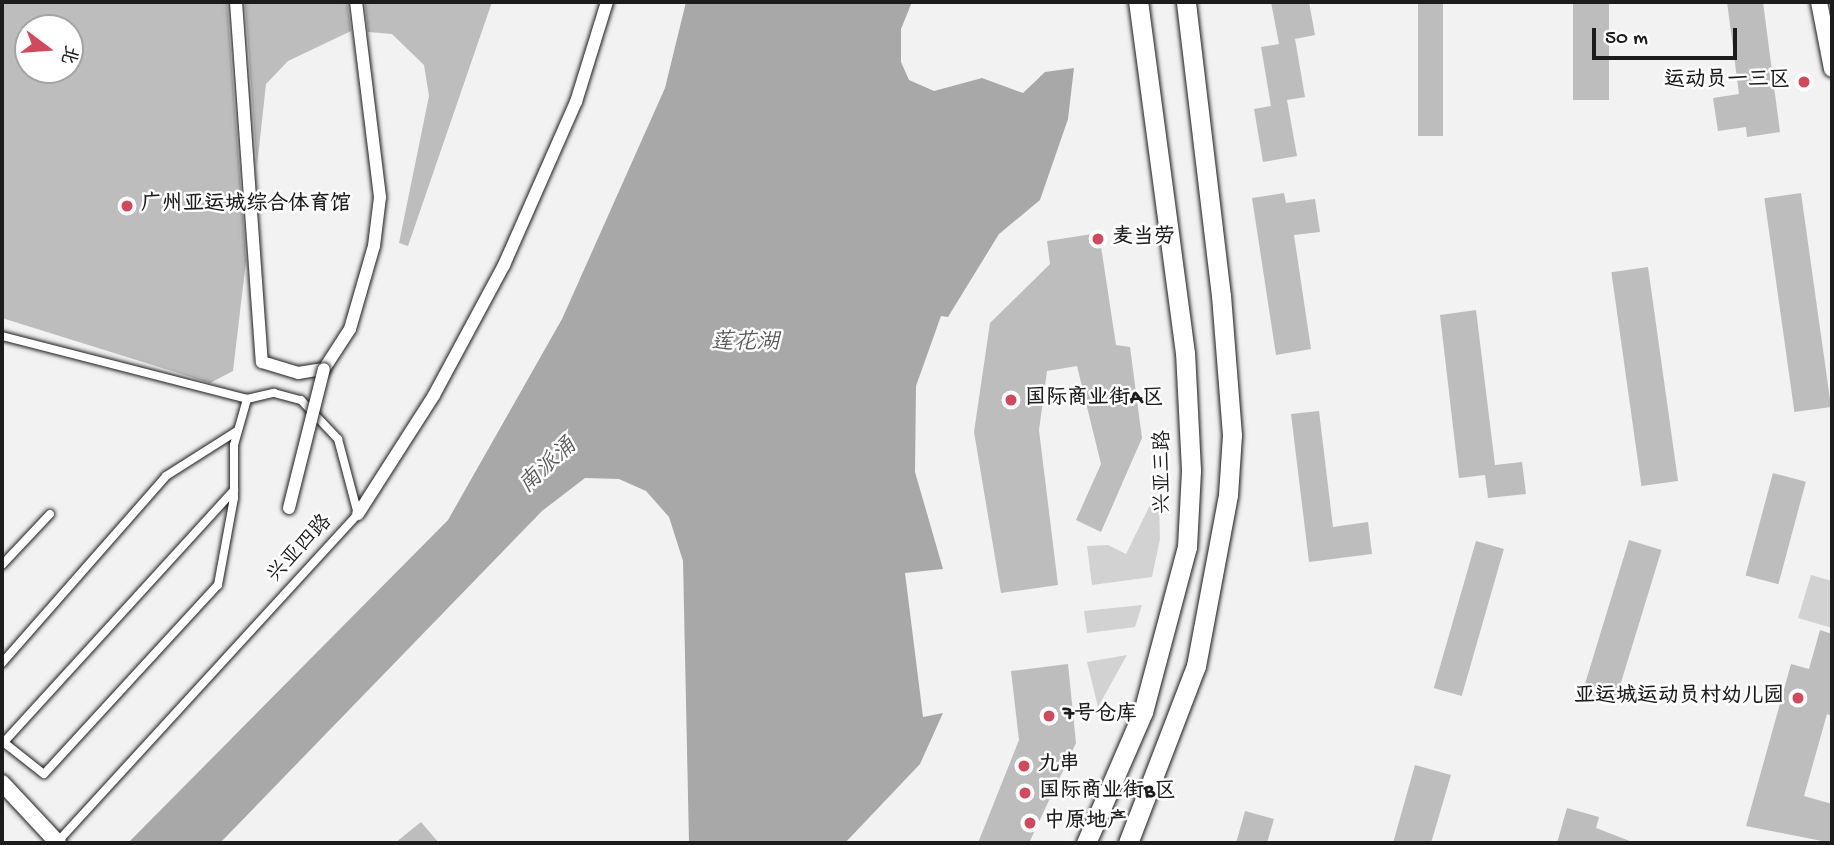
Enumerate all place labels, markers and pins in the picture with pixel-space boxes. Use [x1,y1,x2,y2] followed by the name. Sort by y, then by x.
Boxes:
[1664,69,1790,95] place label: 运动员一三区
[1796,74,1812,90] marker: 运动员一三区
[141,193,351,219] place label: 广州亚运城综合体育馆
[119,198,135,214] marker: 广州亚运城综合体育馆
[1112,226,1175,252] place label: 麦当劳
[1090,231,1106,247] marker: 麦当劳
[1025,387,1163,413] place label: 国际商业街A区
[1003,392,1019,408] marker: 国际商业街A区
[1574,685,1784,711] place label: 亚运城运动员村幼儿园
[1790,690,1806,706] marker: 亚运城运动员村幼儿园
[1063,703,1137,729] place label: 7号仓库
[1041,708,1057,724] marker: 7号仓库
[1038,753,1080,779] place label: 九串
[1016,758,1032,774] marker: 九串
[1039,780,1176,806] place label: 国际商业街B区
[1017,785,1033,801] marker: 国际商业街B区
[1044,810,1128,836] place label: 中原地产
[1022,815,1038,831] marker: 中原地产

